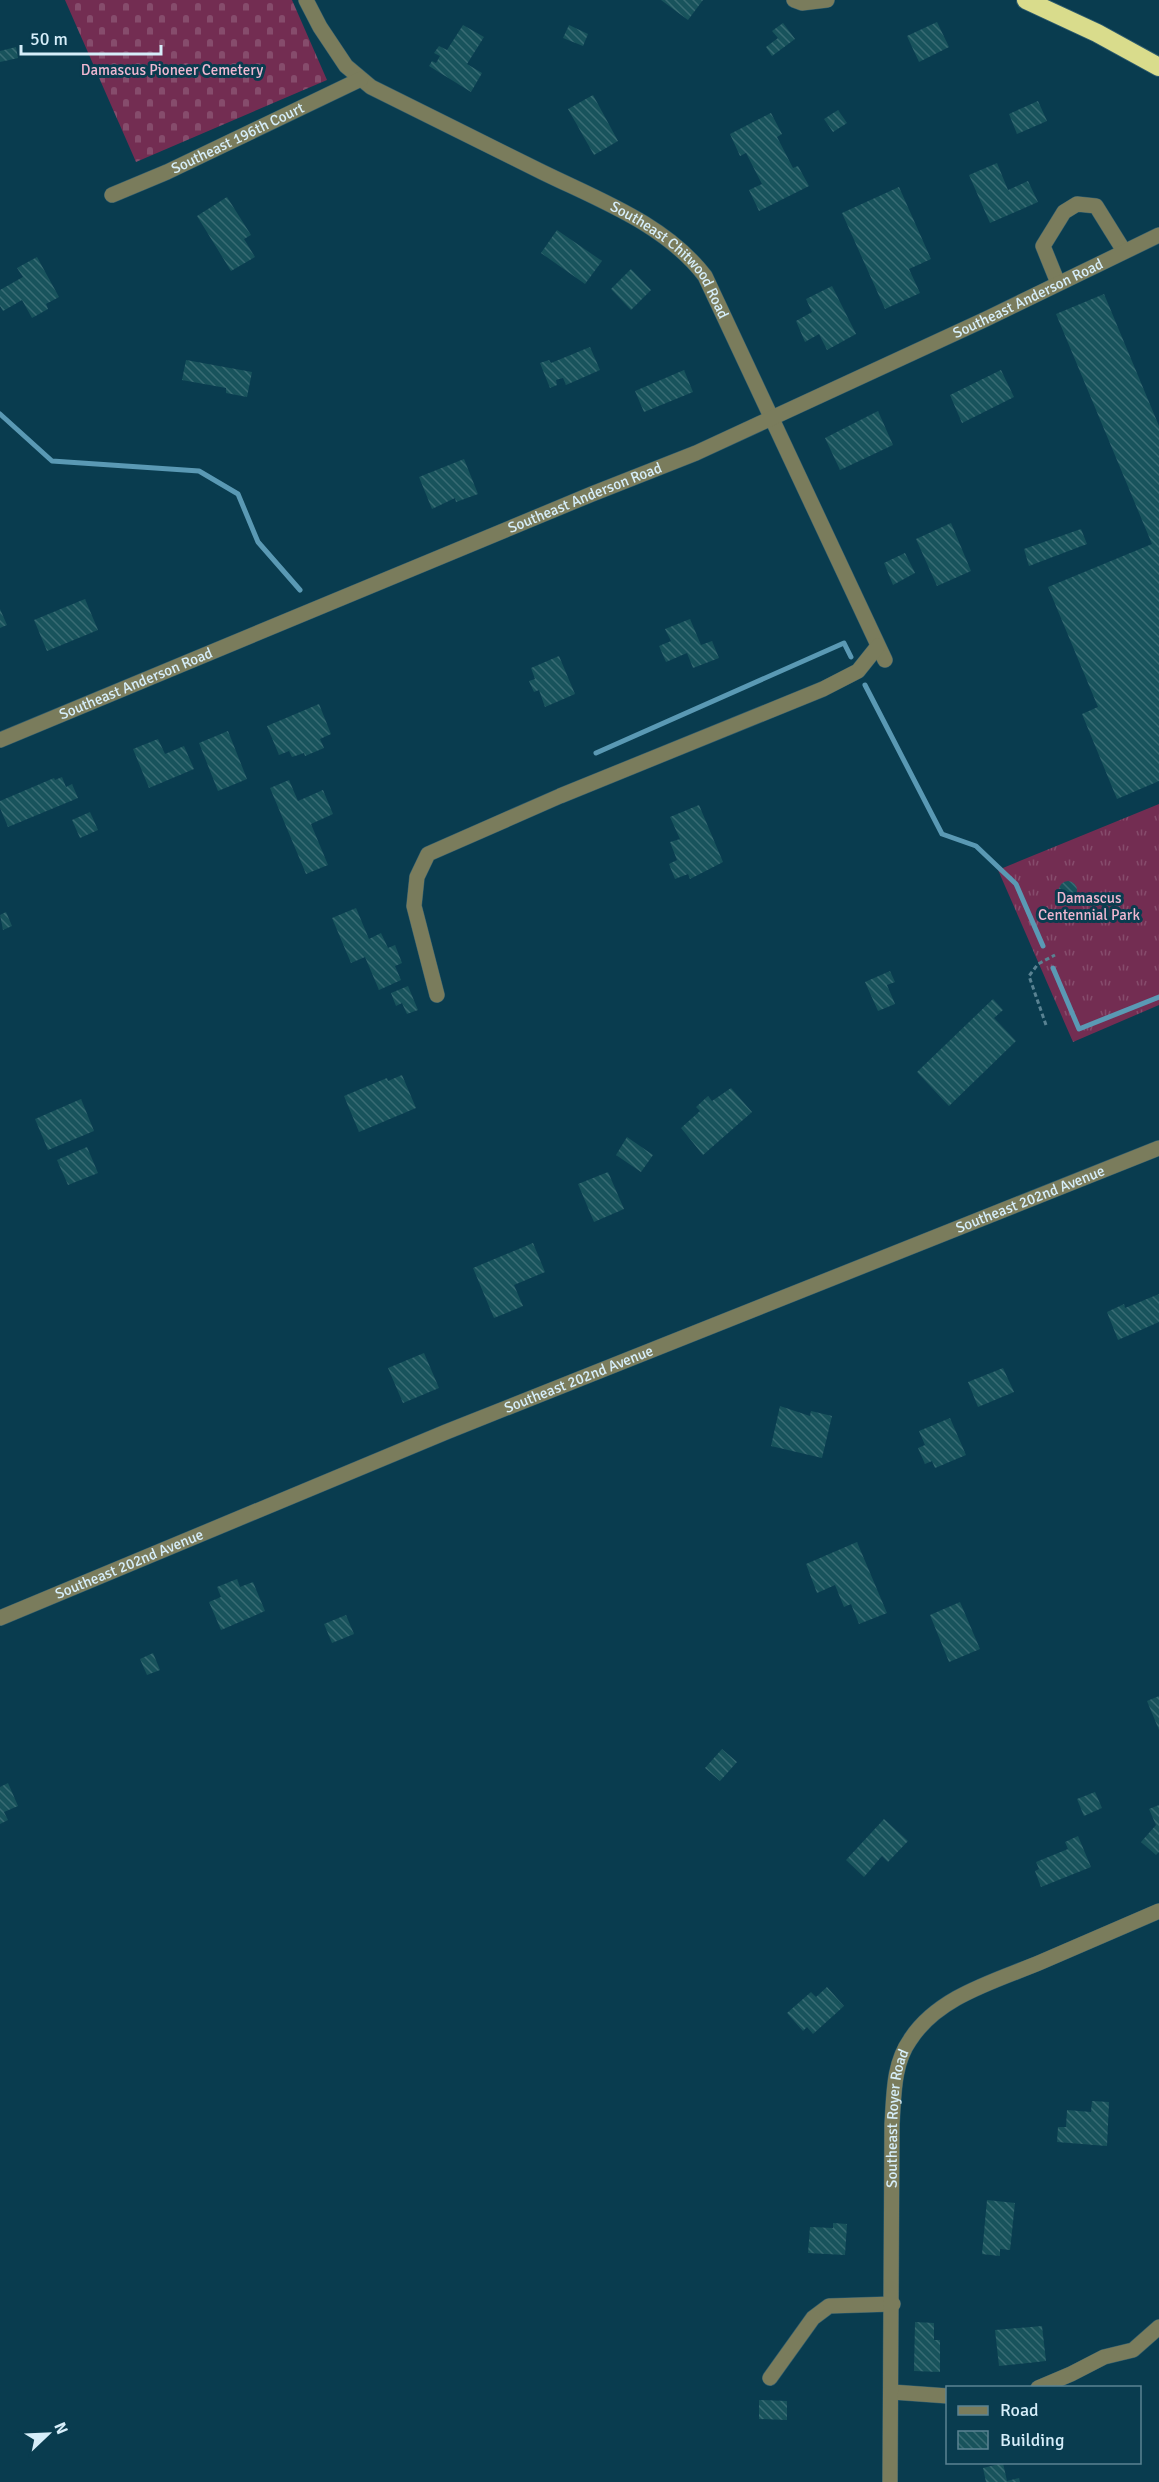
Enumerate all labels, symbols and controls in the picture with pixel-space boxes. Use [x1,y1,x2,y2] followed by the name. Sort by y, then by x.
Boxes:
[21,18,160,56] scale bar
[30,28,68,50] text: 50 m
[81,61,263,79] park label: Damascus Pioneer Cemetery
[168,99,307,178] street label: Southeast 196th Court
[607,197,733,322] street label: Southeast Chitwood Road
[950,255,1106,342] street label: Southeast Anderson Road
[505,458,664,537] street label: Southeast Anderson Road
[56,644,215,723] street label: Southeast Anderson Road
[1038,889,1140,924] park label: Damascus Centennial Park
[953,1162,1107,1237] street label: Southeast 202nd Avenue
[502,1341,656,1417] street label: Southeast 202nd Avenue
[52,1525,206,1603] street label: Southeast 202nd Avenue
[883,2046,912,2188] street label: Southeast Royer Road
[946,2386,1141,2464] legend
[1000,2399,1039,2421] text: Road
[18,2404,78,2464] north arrow
[50,2419,72,2438] text: N
[1000,2429,1064,2451] text: Building

